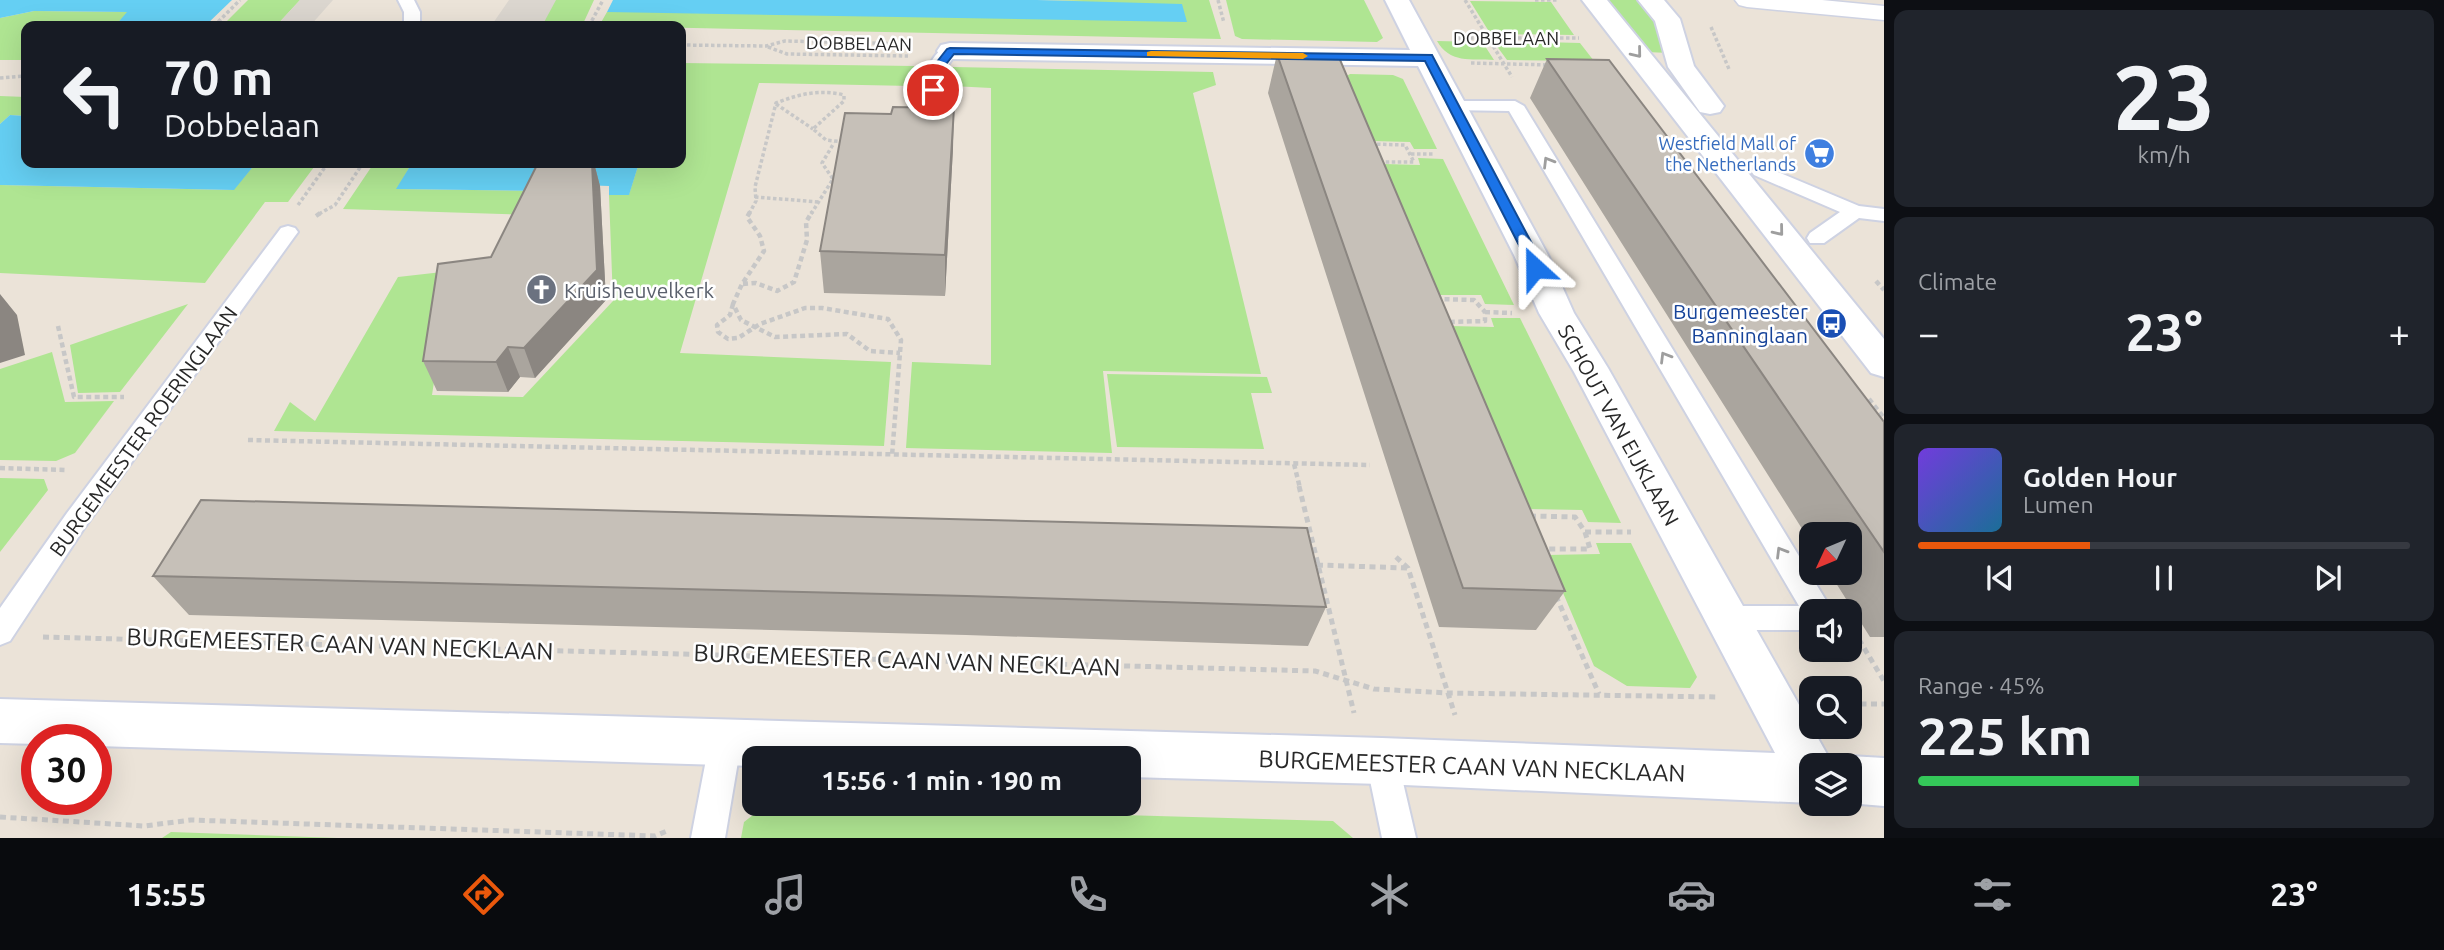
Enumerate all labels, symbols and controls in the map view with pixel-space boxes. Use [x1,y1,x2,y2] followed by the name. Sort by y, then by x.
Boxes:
[1453,28,1559,48] street label: DOBBELAAN
[806,32,912,54] street label: DOBBELAAN
[2113,45,2215,147] text: 23
[1628,46,1641,58] one-way arrow
[49,49,140,140] icon: left
[164,49,273,104] text: 70 m
[903,60,963,120] pin
[914,71,952,109] icon: arrive
[164,107,320,143] text: Dobbelaan
[1658,133,1796,174] place label: Westfield Mall of the Netherlands
[1802,136,1836,170] supermarket icon: Westfield Mall of the Netherlands
[2137,142,2191,167] text: km/h
[1543,156,1556,169] one-way arrow
[1771,222,1783,235] one-way arrow
[1498,231,1572,305] position arrow
[1918,269,1997,294] text: Climate
[524,273,558,307] church icon: Kruisheuvelkerk
[564,278,715,302] place label: Kruisheuvelkerk
[1673,299,1808,347] place label: Burgemeester Banninglaan
[44,301,242,561] street label: BURGEMEESTER ROERINGLAAN
[2125,303,2203,361] text: 23°
[1814,306,1848,340] bus stop icon: Burgemeester Banninglaan
[1918,312,1939,354] text: −
[2389,312,2410,354] text: +
[1554,320,1684,530] street label: SCHOUT VAN EIJKLAAN
[1660,351,1673,364] one-way arrow
[2023,463,2177,492] text: Golden Hour
[2023,492,2094,517] text: Lumen
[1799,522,1862,584] north arrow
[1799,522,1862,816] map controls
[1777,547,1790,560] one-way arrow
[1981,559,2019,597] icon: previous
[2145,559,2183,597] icon: pause
[2309,559,2347,597] icon: next
[1799,599,1862,662] button: sound
[126,623,554,665] street label: BURGEMEESTER CAAN VAN NECKLAAN
[693,639,1121,681] street label: BURGEMEESTER CAAN VAN NECKLAAN
[1918,673,2045,698] text: Range · 45%
[1799,676,1862,739] button: search
[1918,707,2092,765] text: 225 km
[21,724,112,815] speed limit sign: 30
[1258,745,1686,787] street label: BURGEMEESTER CAAN VAN NECKLAAN
[1799,753,1862,816] button: layers
[821,766,1062,795] text: 15:56 · 1 min · 190 m
[459,870,508,919] icon: directions
[761,870,810,919] icon: music
[1063,870,1112,919] icon: phone
[1365,870,1414,919] icon: climate
[1667,870,1716,919] icon: car
[1968,870,2017,919] icon: filters
[126,876,206,912] text: 15:55
[2270,876,2318,912] text: 23°

